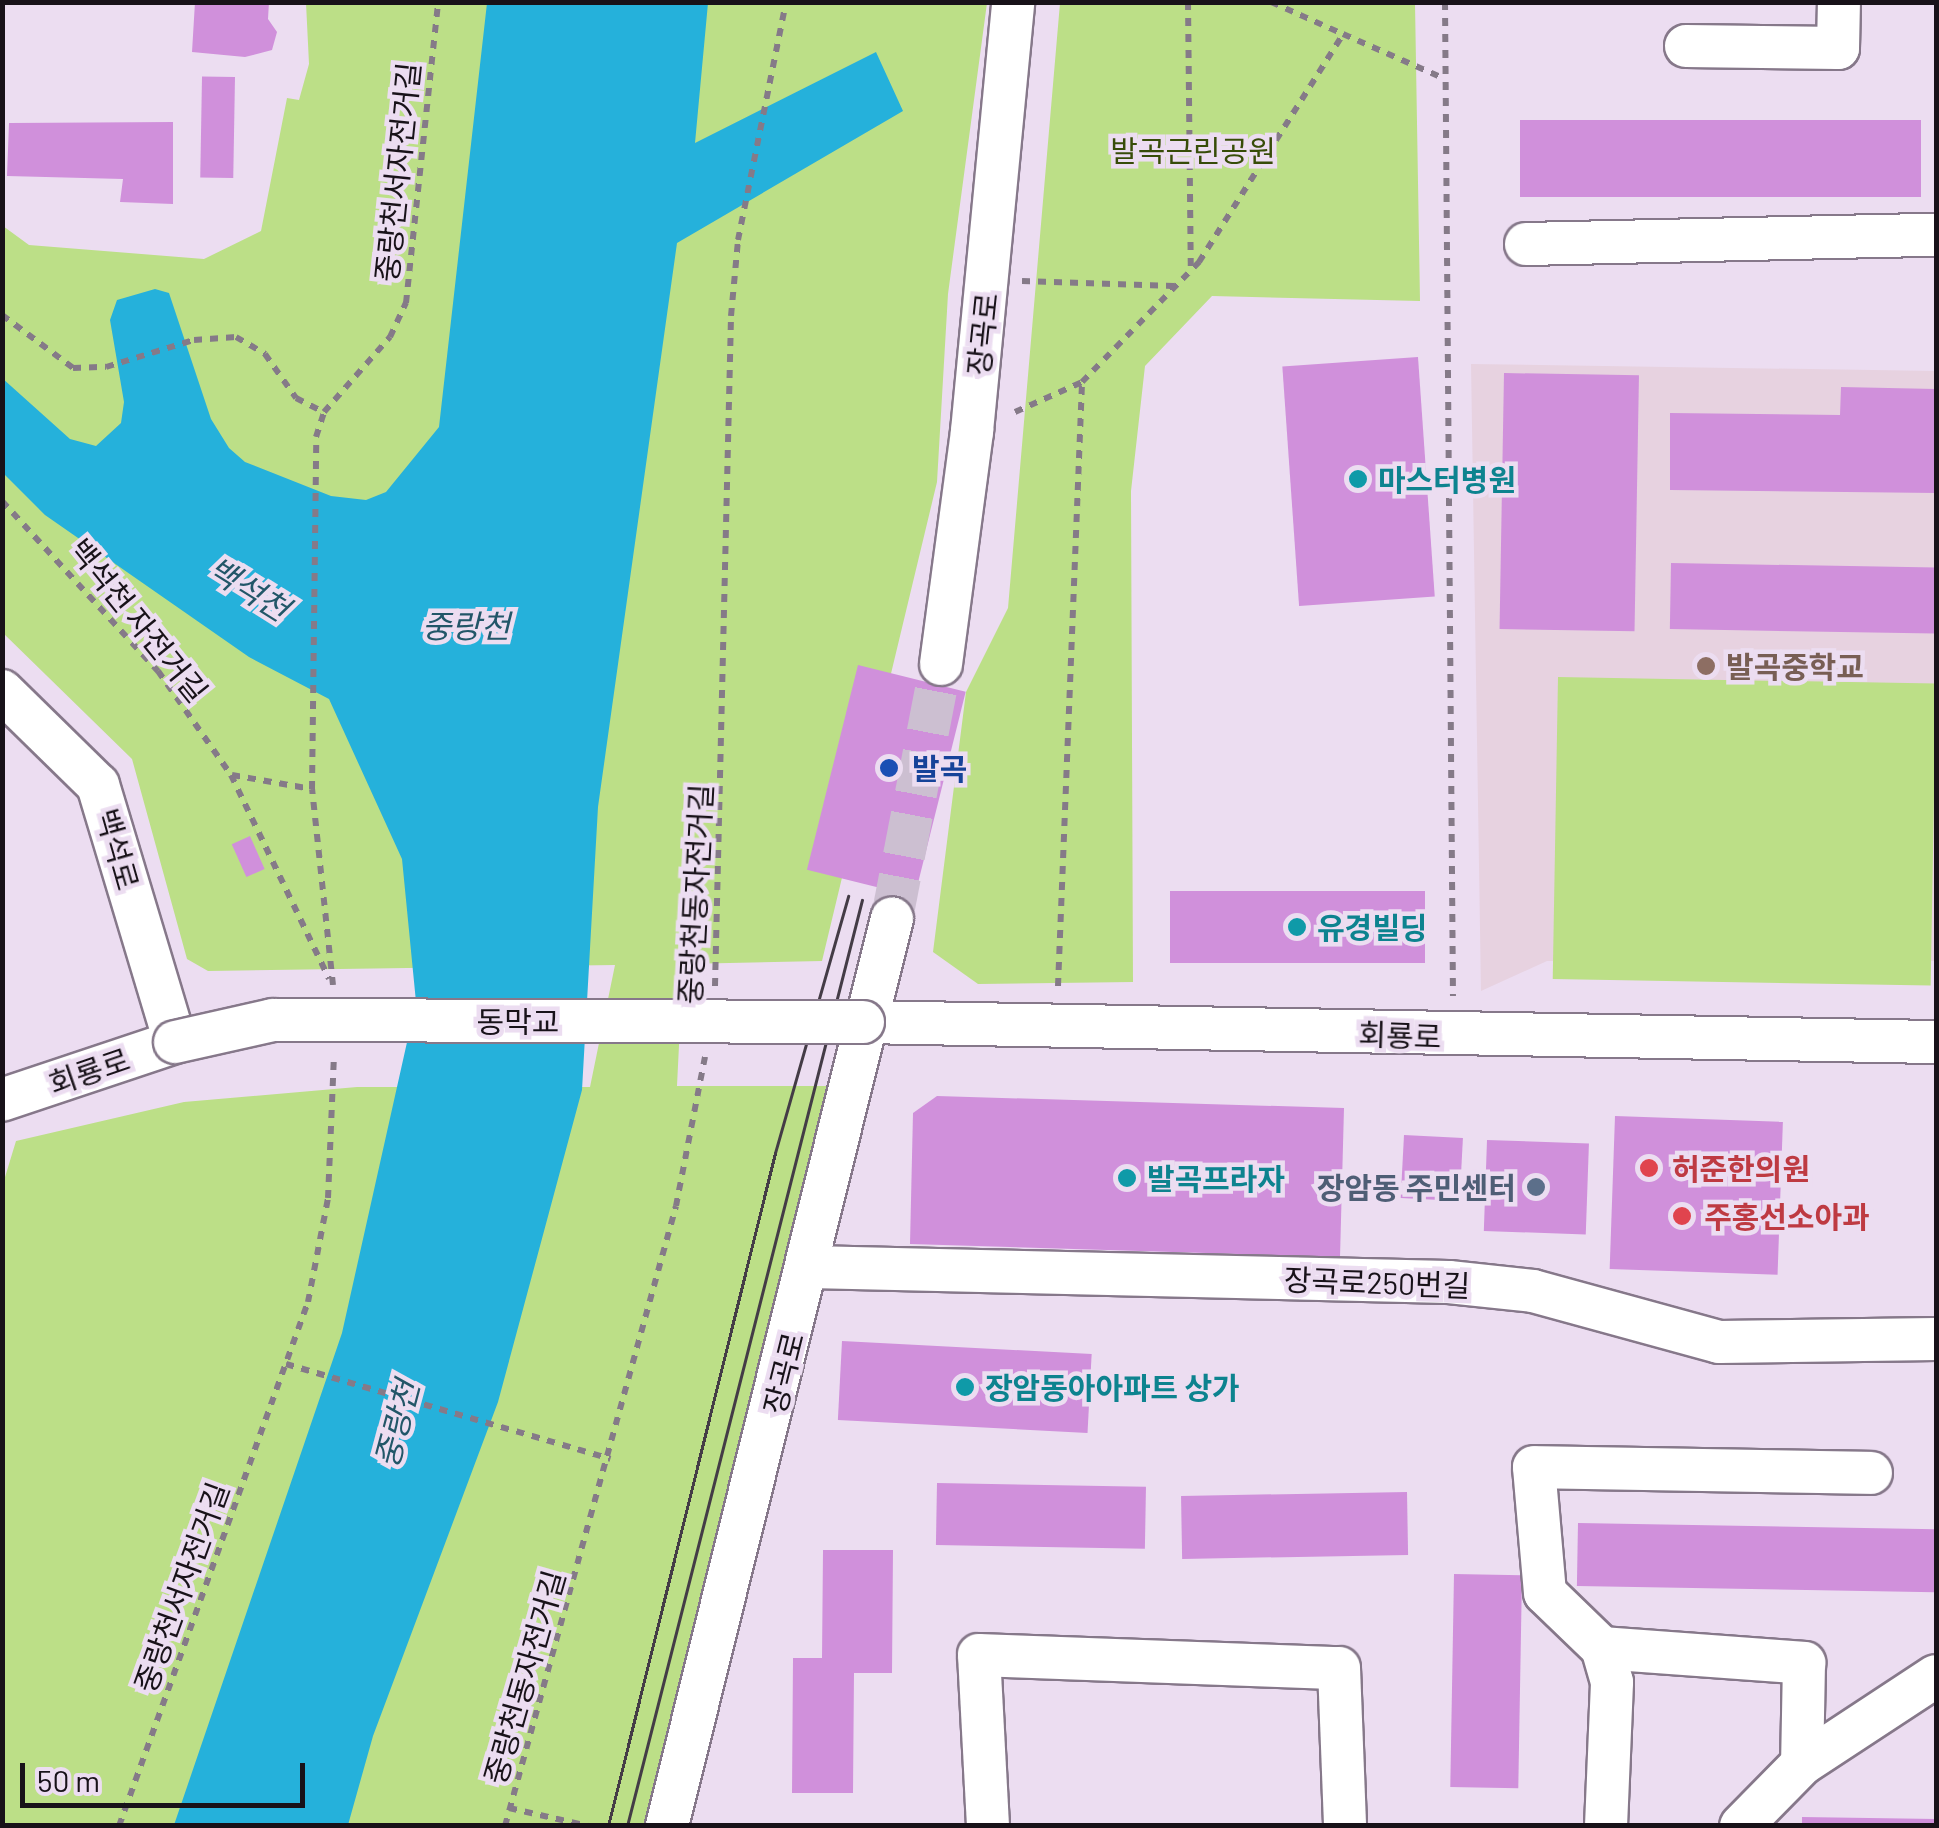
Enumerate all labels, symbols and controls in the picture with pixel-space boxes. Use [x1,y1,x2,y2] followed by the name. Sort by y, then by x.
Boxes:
[368,60,426,284] street label: 중랑천서자전거길
[1110,132,1276,168] park label: 발곡근린공원
[960,291,1004,377] street label: 장곡로
[1378,461,1516,497] place label: 마스터병원
[1347,468,1369,490] marker: 마스터병원
[62,531,216,709] street label: 백석천 자전거길
[201,548,297,628] water label: 백석천
[422,606,510,644] water label: 중랑천
[1726,648,1864,684] place label: 발곡중학교
[1695,655,1717,677] marker: 발곡중학교
[912,750,967,786] place label: 발곡
[876,755,902,781] marker: 발곡
[671,783,719,1005] street label: 중랑천동자전거길
[89,804,147,894] street label: 백석로
[1317,909,1427,945] place label: 유경빌딩
[1286,916,1308,938] marker: 유경빌딩
[477,1003,559,1039] street label: 동막교
[1358,1016,1442,1054] street label: 회룡로
[44,1041,134,1101] street label: 회룡로
[1672,1150,1810,1186] place label: 허준한의원
[1636,1155,1662,1181] marker: 허준한의원
[1147,1160,1285,1196] place label: 발곡프라자
[1116,1167,1138,1189] marker: 발곡프라자
[1317,1169,1516,1205] place label: 장암동 주민센터
[1525,1176,1547,1198] marker: 장암동 주민센터
[1704,1198,1870,1234] place label: 주홍선소아과
[1669,1203,1695,1229] marker: 주홍선소아과
[1283,1261,1471,1303] street label: 장곡로250번길
[756,1328,810,1418] street label: 장곡로
[985,1369,1239,1405] place label: 장암동아아파트 상가
[366,1376,426,1472] water label: 중랑천
[954,1376,976,1398] marker: 장암동아아파트 상가
[126,1477,236,1697] street label: 중랑천서자전거길
[476,1566,572,1788] street label: 중랑천동자전거길
[25,1743,310,1805] scale bar
[37,1762,100,1798] text: 50 m

